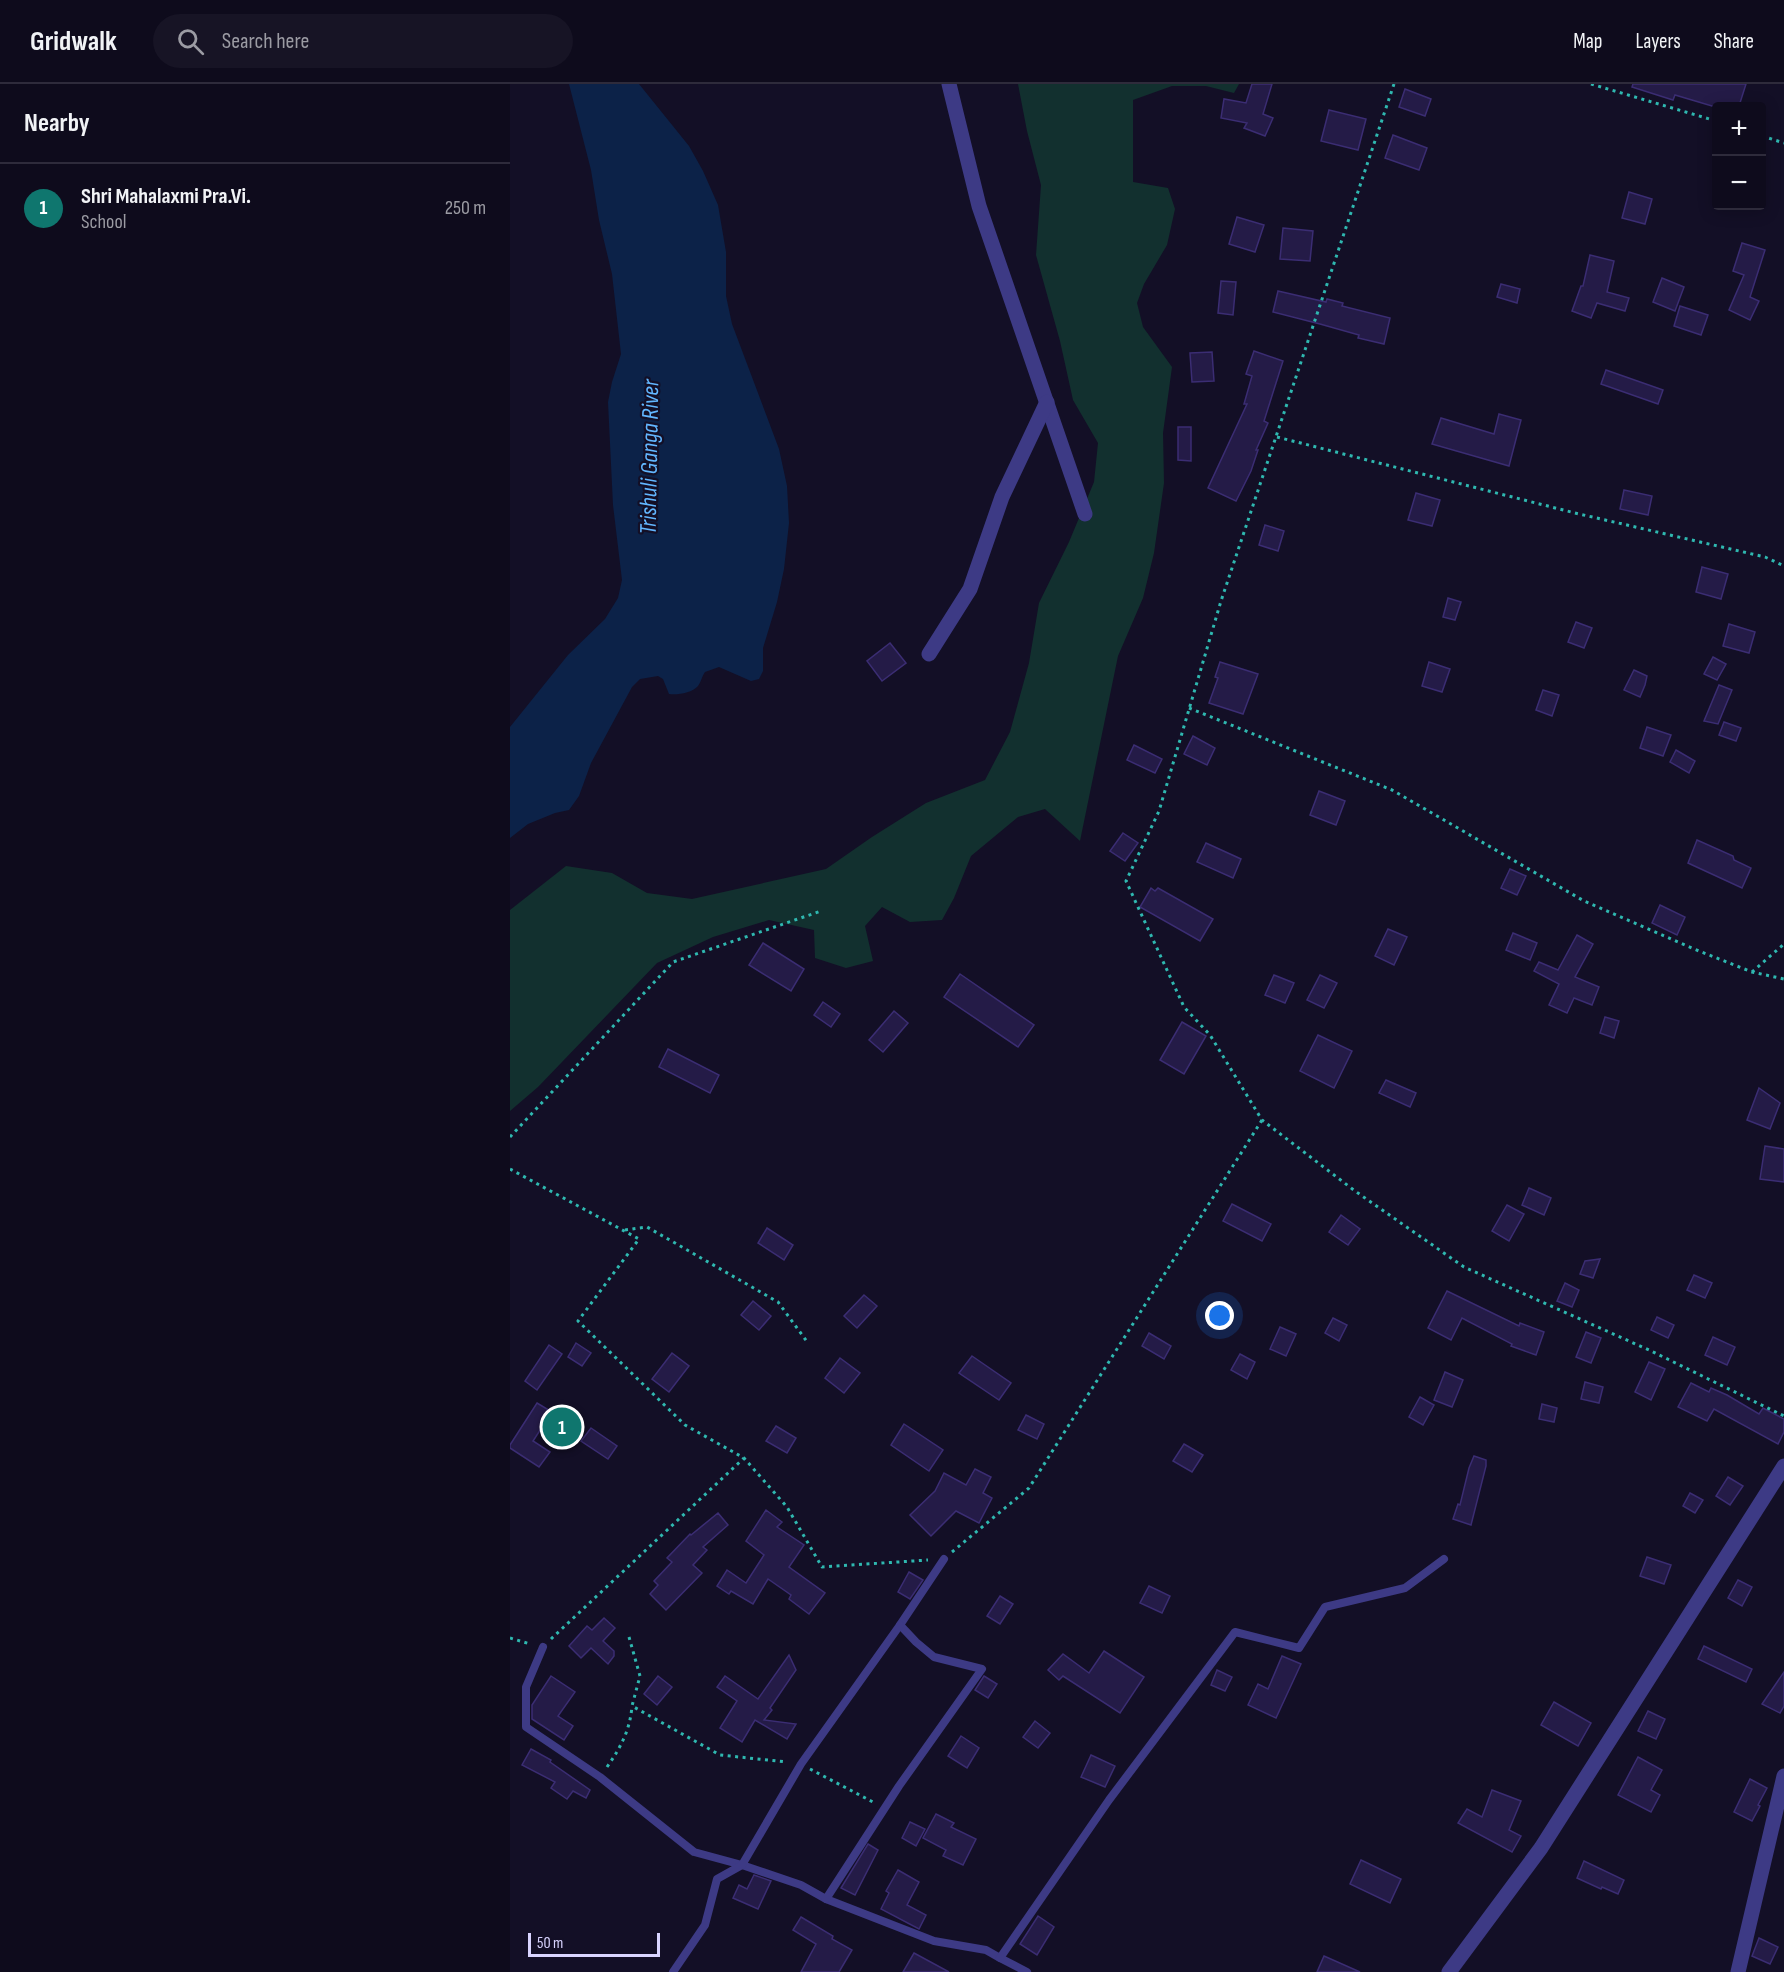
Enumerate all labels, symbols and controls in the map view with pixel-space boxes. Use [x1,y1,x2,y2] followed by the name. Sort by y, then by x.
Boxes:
[153,14,573,68] search box
[30,25,117,58] text: Gridwalk
[174,25,207,58] icon: search
[222,28,309,55] text: Search here
[1573,29,1602,54] text: Map
[1635,29,1681,54] text: Layers
[1714,29,1754,54] text: Share
[1712,102,1766,210] map controls
[1712,102,1766,156] button: +
[24,108,90,139] text: Nearby
[1712,156,1766,210] button: −
[81,183,251,210] text: Shri Mahalaxmi Pra.Vi.
[40,196,47,220] text: 1
[445,196,486,220] text: 250 m
[81,210,126,234] text: School
[634,378,665,535] water label: Trishuli Ganga River
[1205,1301,1234,1330] your location
[542,1404,582,1450] pin: 1
[528,1930,660,1958] scale bar
[537,1934,563,1953] text: 50 m

